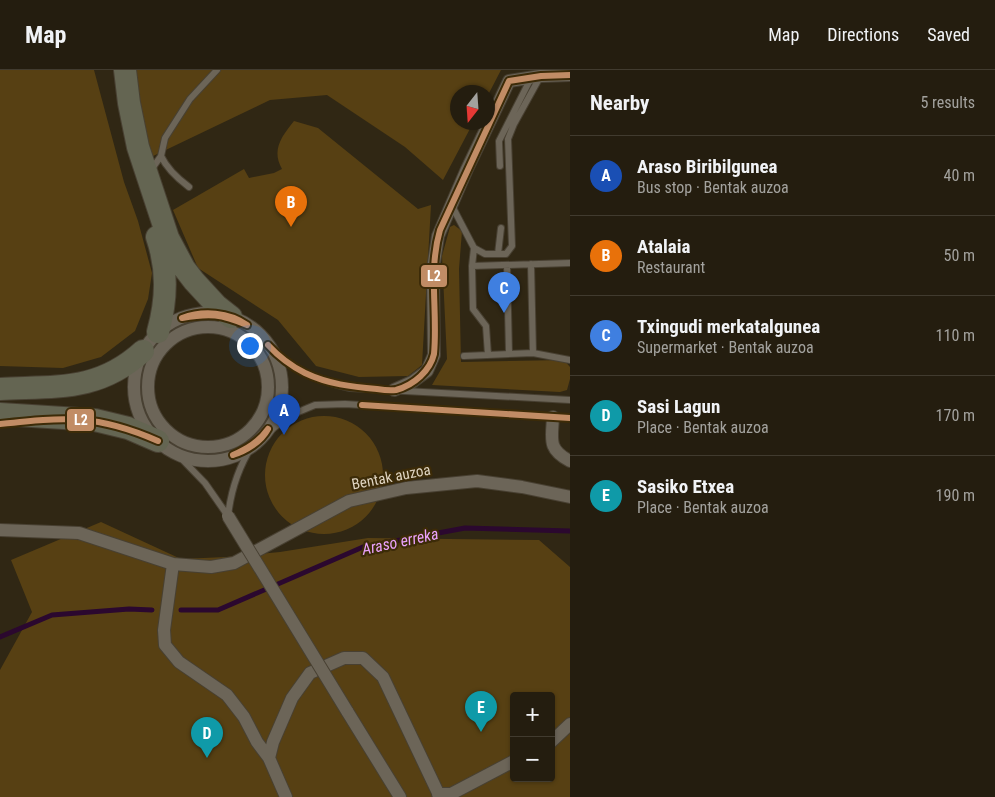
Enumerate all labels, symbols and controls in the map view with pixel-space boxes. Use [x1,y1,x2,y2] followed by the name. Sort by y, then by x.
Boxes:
[25,21,66,49] text: Map
[768,24,799,45] text: Map
[827,24,899,45] text: Directions
[927,24,970,45] text: Saved
[450,85,495,130] north arrow
[590,91,649,115] text: Nearby
[920,93,975,112] text: 5 results
[637,155,778,178] text: Araso Biribilgunea
[601,166,611,185] text: A
[943,166,975,185] text: 40 m
[637,178,789,197] text: Bus stop · Bentak auzoa
[275,186,307,227] pin: B
[637,235,690,258] text: Atalaia
[602,246,610,265] text: B
[943,246,975,265] text: 50 m
[637,258,705,277] text: Restaurant
[420,264,448,288] line badge: L2
[427,268,441,284] text: L2
[488,272,520,313] pin: C
[637,315,820,338] text: Txingudi merkatalgunea
[601,326,611,345] text: C
[936,326,975,345] text: 110 m
[237,333,263,359] your location
[637,338,814,357] text: Supermarket · Bentak auzoa
[268,394,300,435] pin: A
[637,395,720,418] text: Sasi Lagun
[601,406,611,425] text: D
[936,406,975,425] text: 170 m
[66,408,95,432] line badge: L2
[74,412,88,428] text: L2
[637,418,769,437] text: Place · Bentak auzoa
[350,461,432,493] street label: Bentak auzoa
[637,475,734,498] text: Sasiko Etxea
[602,486,610,505] text: E
[936,486,975,505] text: 190 m
[637,498,769,517] text: Place · Bentak auzoa
[359,524,440,559] water label: Araso erreka
[465,691,497,732] pin: E
[510,692,555,782] map controls
[510,692,555,737] button: +
[191,717,223,758] pin: D
[510,737,555,782] button: −

